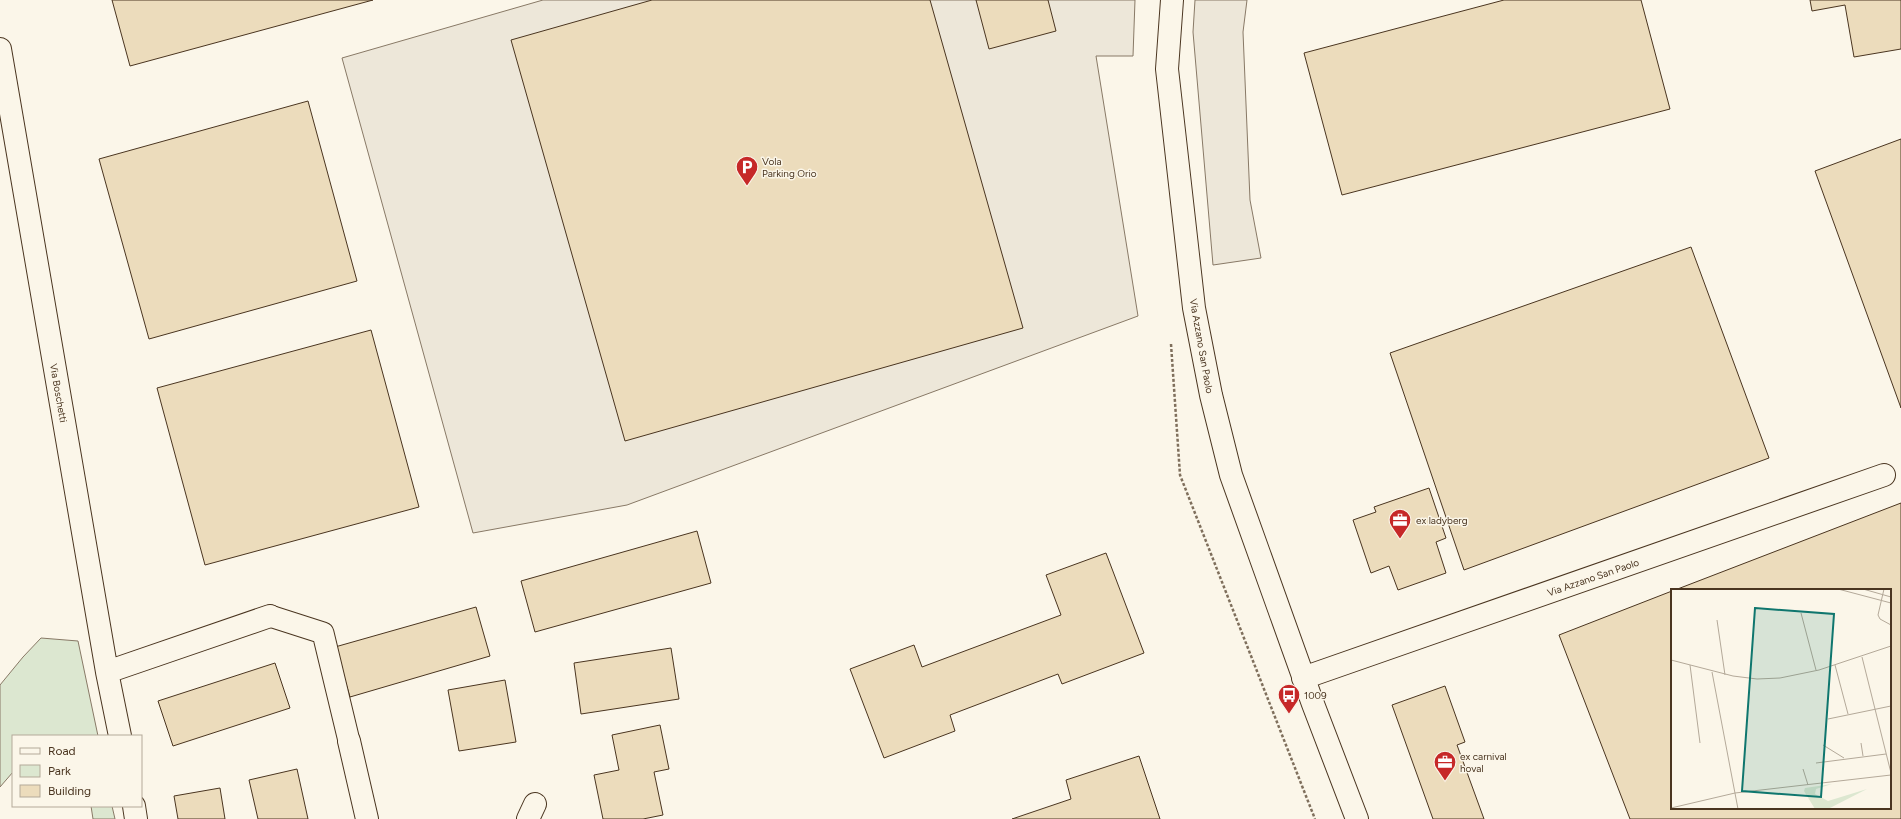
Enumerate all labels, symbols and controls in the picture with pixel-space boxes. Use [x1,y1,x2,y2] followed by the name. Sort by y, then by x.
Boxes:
[734,154,760,187] parking icon: Vola Parking Orio
[762,155,817,180] place label: Vola Parking Orio
[1187,298,1216,395] street label: Via Azzano San Paolo
[47,363,70,424] street label: Via Boschetti
[1387,507,1413,540] office icon: ex ladyberg
[1416,514,1468,527] place label: ex ladyberg
[1546,556,1641,599] street label: Via Azzano San Paolo
[1671,589,1891,809] inset map
[1276,682,1302,715] bus stop icon: 1009
[1304,689,1327,702] place label: 1009
[12,735,142,807] legend
[48,744,76,758] text: Road
[1432,749,1458,782] office icon: ex carnival hoval
[1460,750,1507,775] place label: ex carnival hoval
[48,764,71,778] text: Park
[48,784,91,798] text: Building

